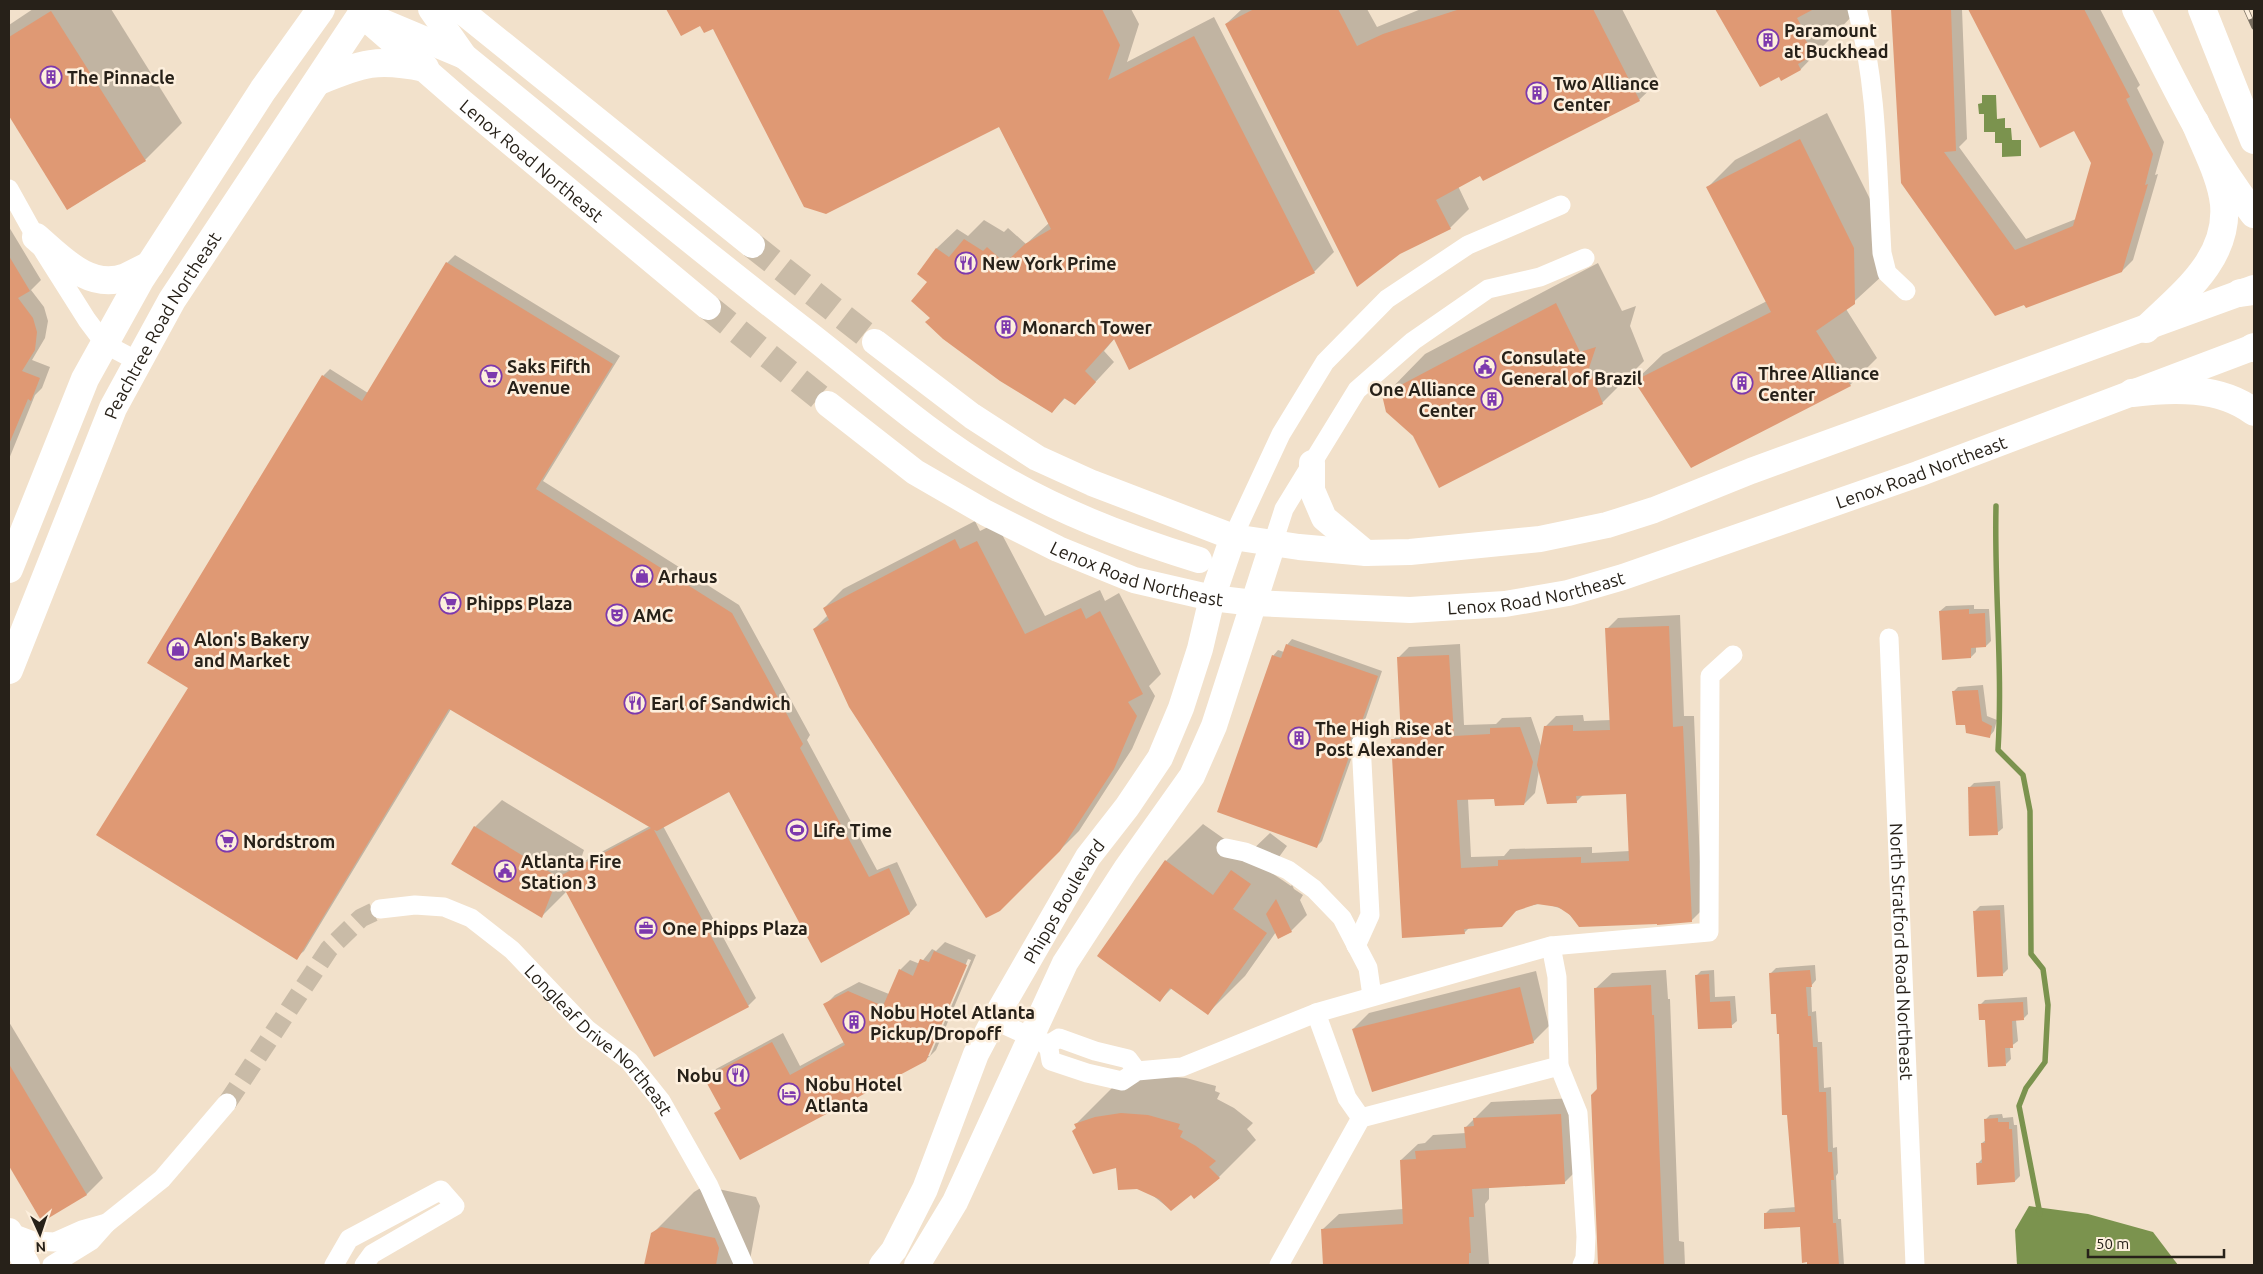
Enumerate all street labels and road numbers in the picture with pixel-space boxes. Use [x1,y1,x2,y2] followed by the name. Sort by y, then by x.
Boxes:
[456,95,608,226] street label: Lenox Road Northeast
[100,228,224,422] street label: Peachtree Road Northeast
[1833,431,2009,512] street label: Lenox Road Northeast
[1047,537,1224,609] street label: Lenox Road Northeast
[1447,567,1627,618] street label: Lenox Road Northeast
[1887,823,1917,1081] street label: North Stratford Road Northeast
[1019,835,1108,967] street label: Phipps Boulevard
[521,960,677,1118] street label: Longleaf Drive Northeast

